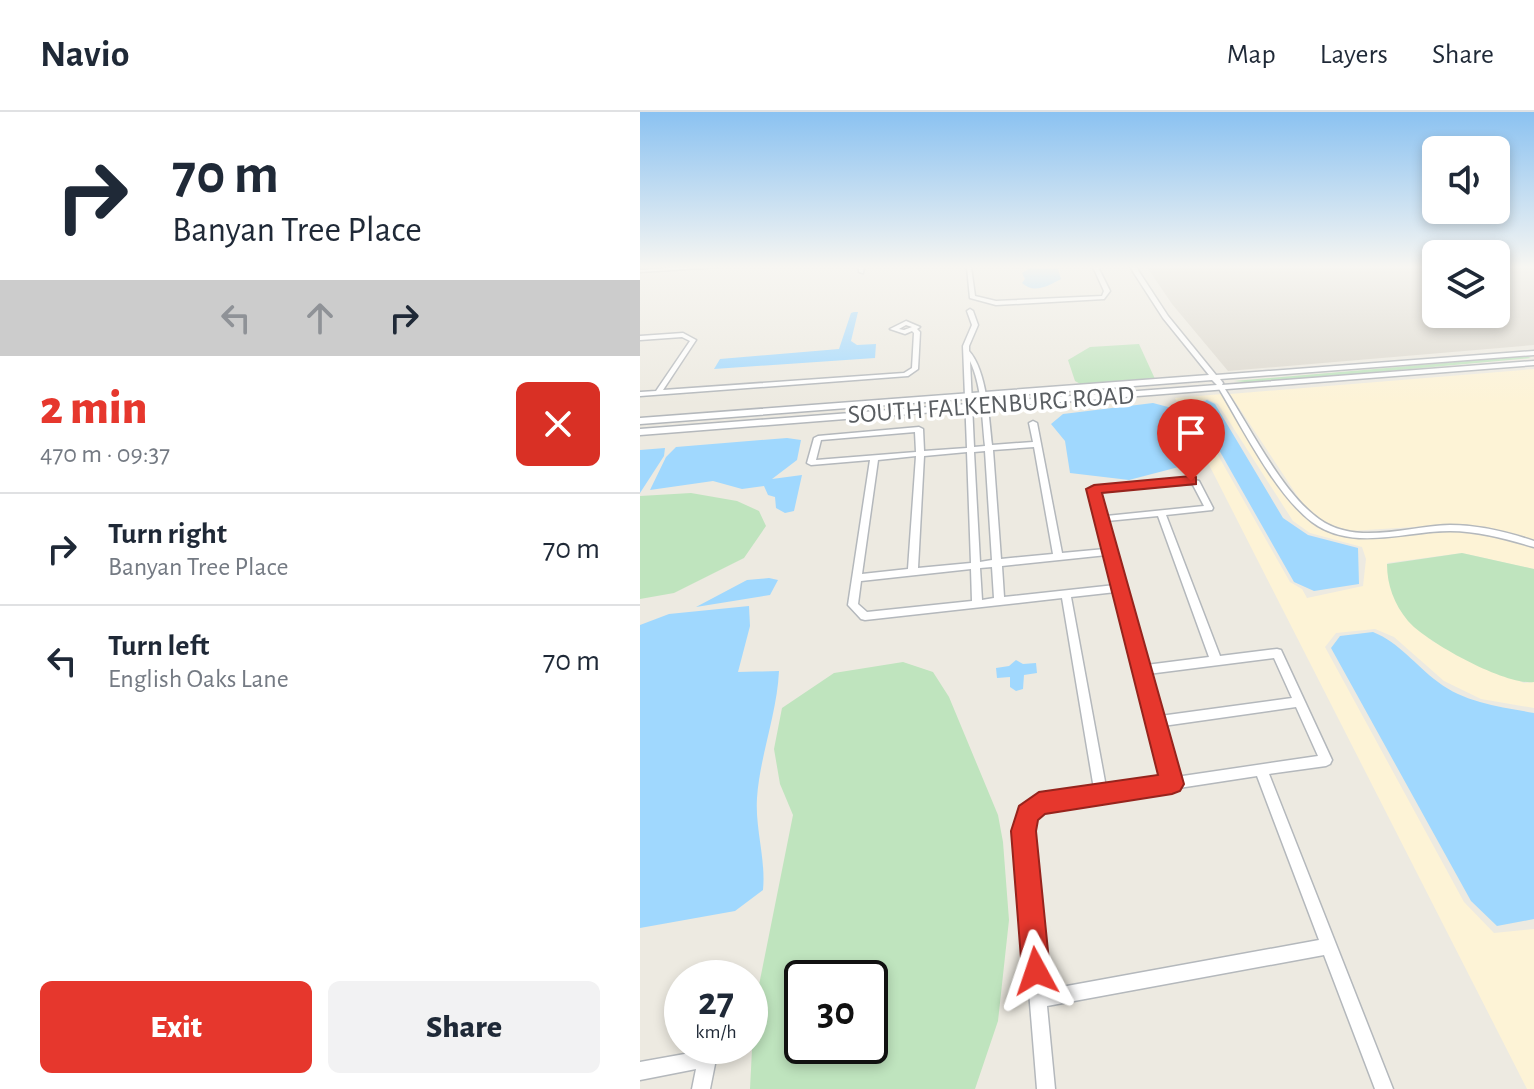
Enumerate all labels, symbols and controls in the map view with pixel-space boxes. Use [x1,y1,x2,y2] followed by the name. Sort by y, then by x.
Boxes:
[40,36,129,74] text: Navio
[1227,41,1276,69] text: Map
[1320,41,1388,69] text: Layers
[1432,41,1494,69] text: Share
[1422,136,1510,328] map controls
[1422,136,1510,224] button: sound
[40,144,144,248] icon: right
[172,147,279,203] text: 70 m
[172,212,422,248] text: Banyan Tree Place
[1422,240,1510,328] button: layers
[214,296,258,340] icon: left
[298,296,342,340] icon: ahead
[382,296,426,340] icon: right
[516,382,600,466] button: close
[847,382,1135,428] street label: SOUTH FALKENBURG ROAD
[40,385,148,433] text: 2 min
[1157,399,1225,481] pin
[1169,411,1213,455] icon: arrive
[40,441,170,467] text: 470 m · 09:37
[108,519,227,549] text: Turn right
[40,527,84,571] icon: right
[543,534,600,564] text: 70 m
[108,554,288,580] text: Banyan Tree Place
[108,631,209,661] text: Turn left
[40,639,84,683] icon: left
[543,646,600,676] text: 70 m
[108,666,289,692] text: English Oaks Lane
[994,929,1078,1013] position arrow
[784,960,888,1064] speed limit sign: 30
[40,981,312,1073] button: Exit
[328,981,600,1073] button: Share
[698,982,734,1022] text: 27
[695,1022,737,1042] text: km/h

